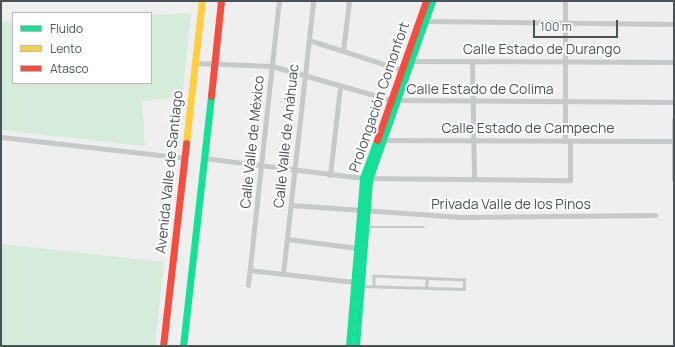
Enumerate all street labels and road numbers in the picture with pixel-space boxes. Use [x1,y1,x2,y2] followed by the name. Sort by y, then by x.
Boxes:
[345,20,413,174] street label: Prolongación Comonfort
[463,41,621,57] street label: Calle Estado de Durango
[270,63,302,209] street label: Calle Valle de Anáhuac
[237,75,267,209] street label: Calle Valle de México
[406,81,554,97] street label: Calle Estado de Colima
[152,90,186,254] street label: Avenida Valle de Santiago
[441,120,615,136] street label: Calle Estado de Campeche
[431,196,591,212] street label: Privada Valle de los Pinos

